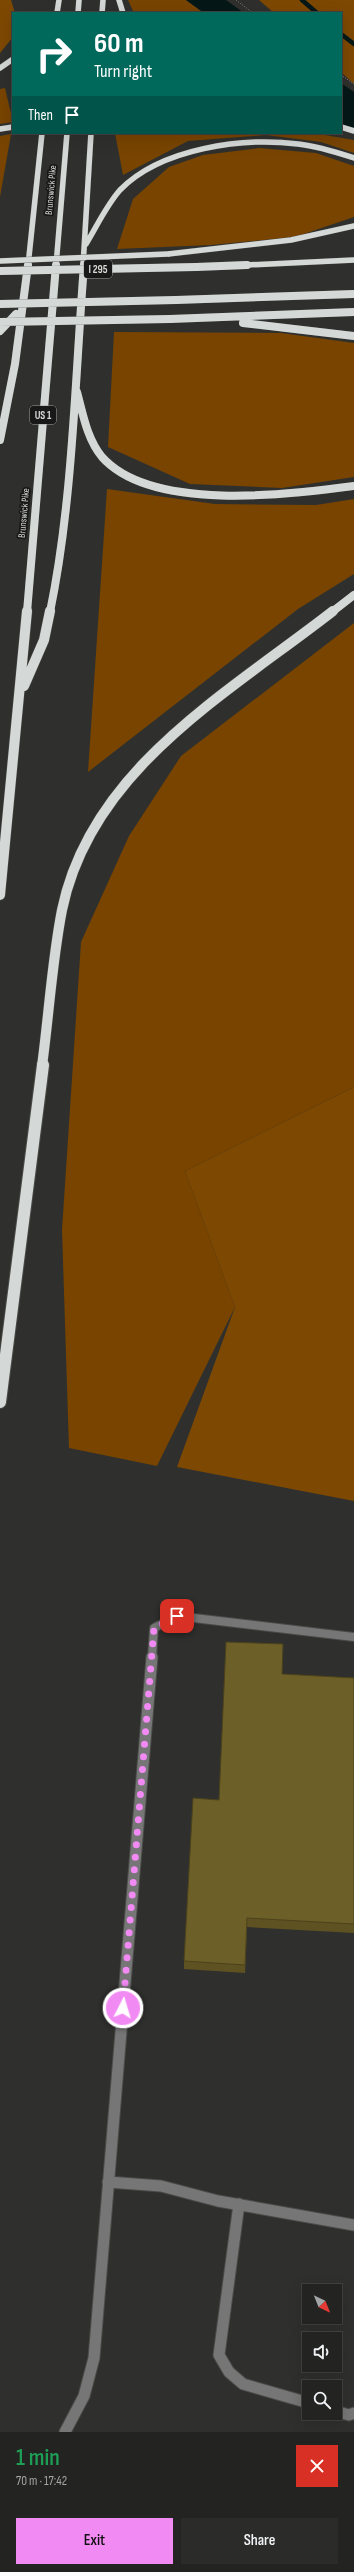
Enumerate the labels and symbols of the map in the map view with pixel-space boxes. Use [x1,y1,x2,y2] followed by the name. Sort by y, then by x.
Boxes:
[43,165,59,216] street label: Brunswick Pike
[84,260,112,278] road number: I 295
[30,406,56,424] road number: US 1
[16,488,32,539] street label: Brunswick Pike
[160,1599,194,1633] pin
[102,1987,144,2029] position arrow
[302,2284,342,2324] north arrow

